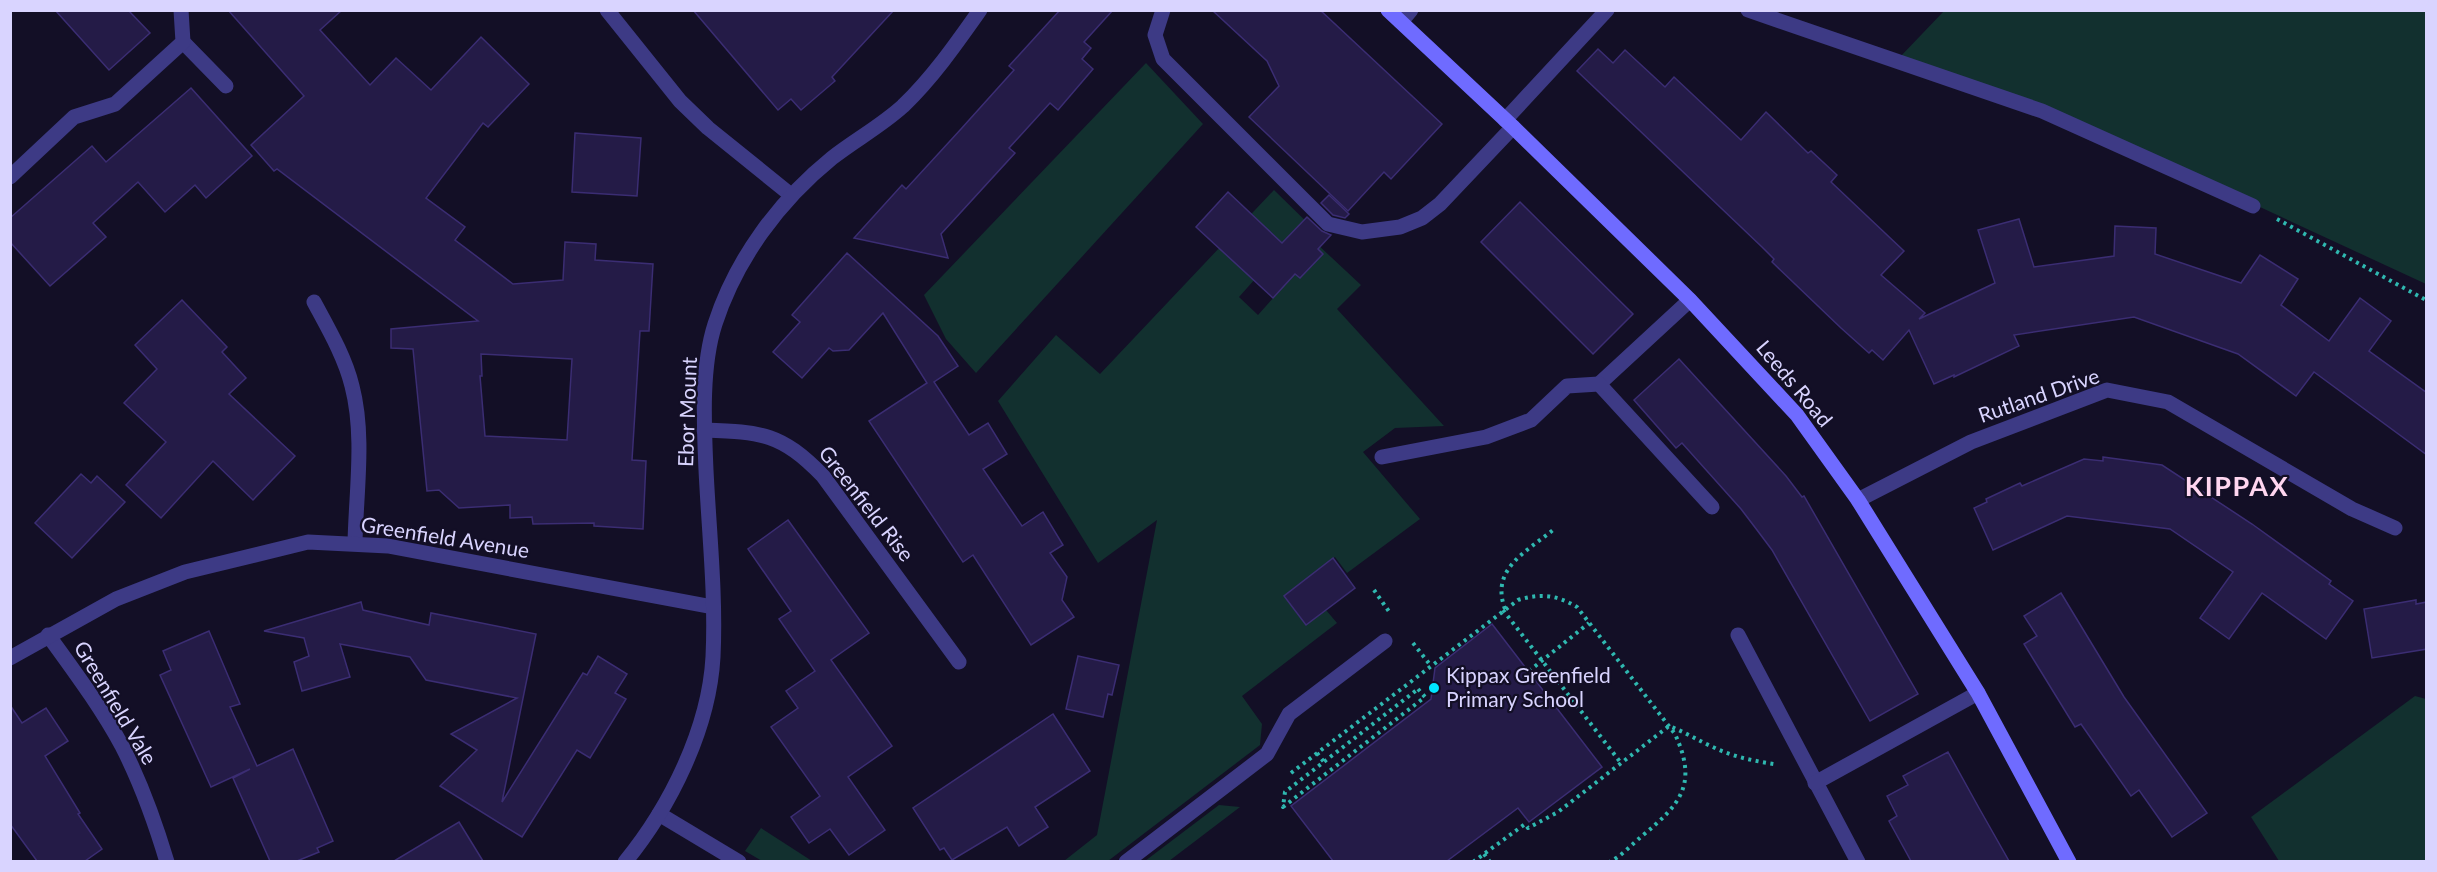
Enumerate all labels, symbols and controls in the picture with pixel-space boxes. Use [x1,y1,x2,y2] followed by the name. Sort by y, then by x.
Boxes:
[1752,335,1838,431] street label: Leeds Road
[672,356,701,467] street label: Ebor Mount
[1975,362,2102,427] street label: Rutland Drive
[814,440,920,566] street label: Greenfield Rise
[2185,469,2289,502] district label: KIPPAX
[359,511,531,562] street label: Greenfield Avenue
[70,636,163,769] street label: Greenfield Vale
[1446,662,1611,711] place label: Kippax Greenfield Primary School
[1427,681,1441,695] marker: Kippax Greenfield Primary School

